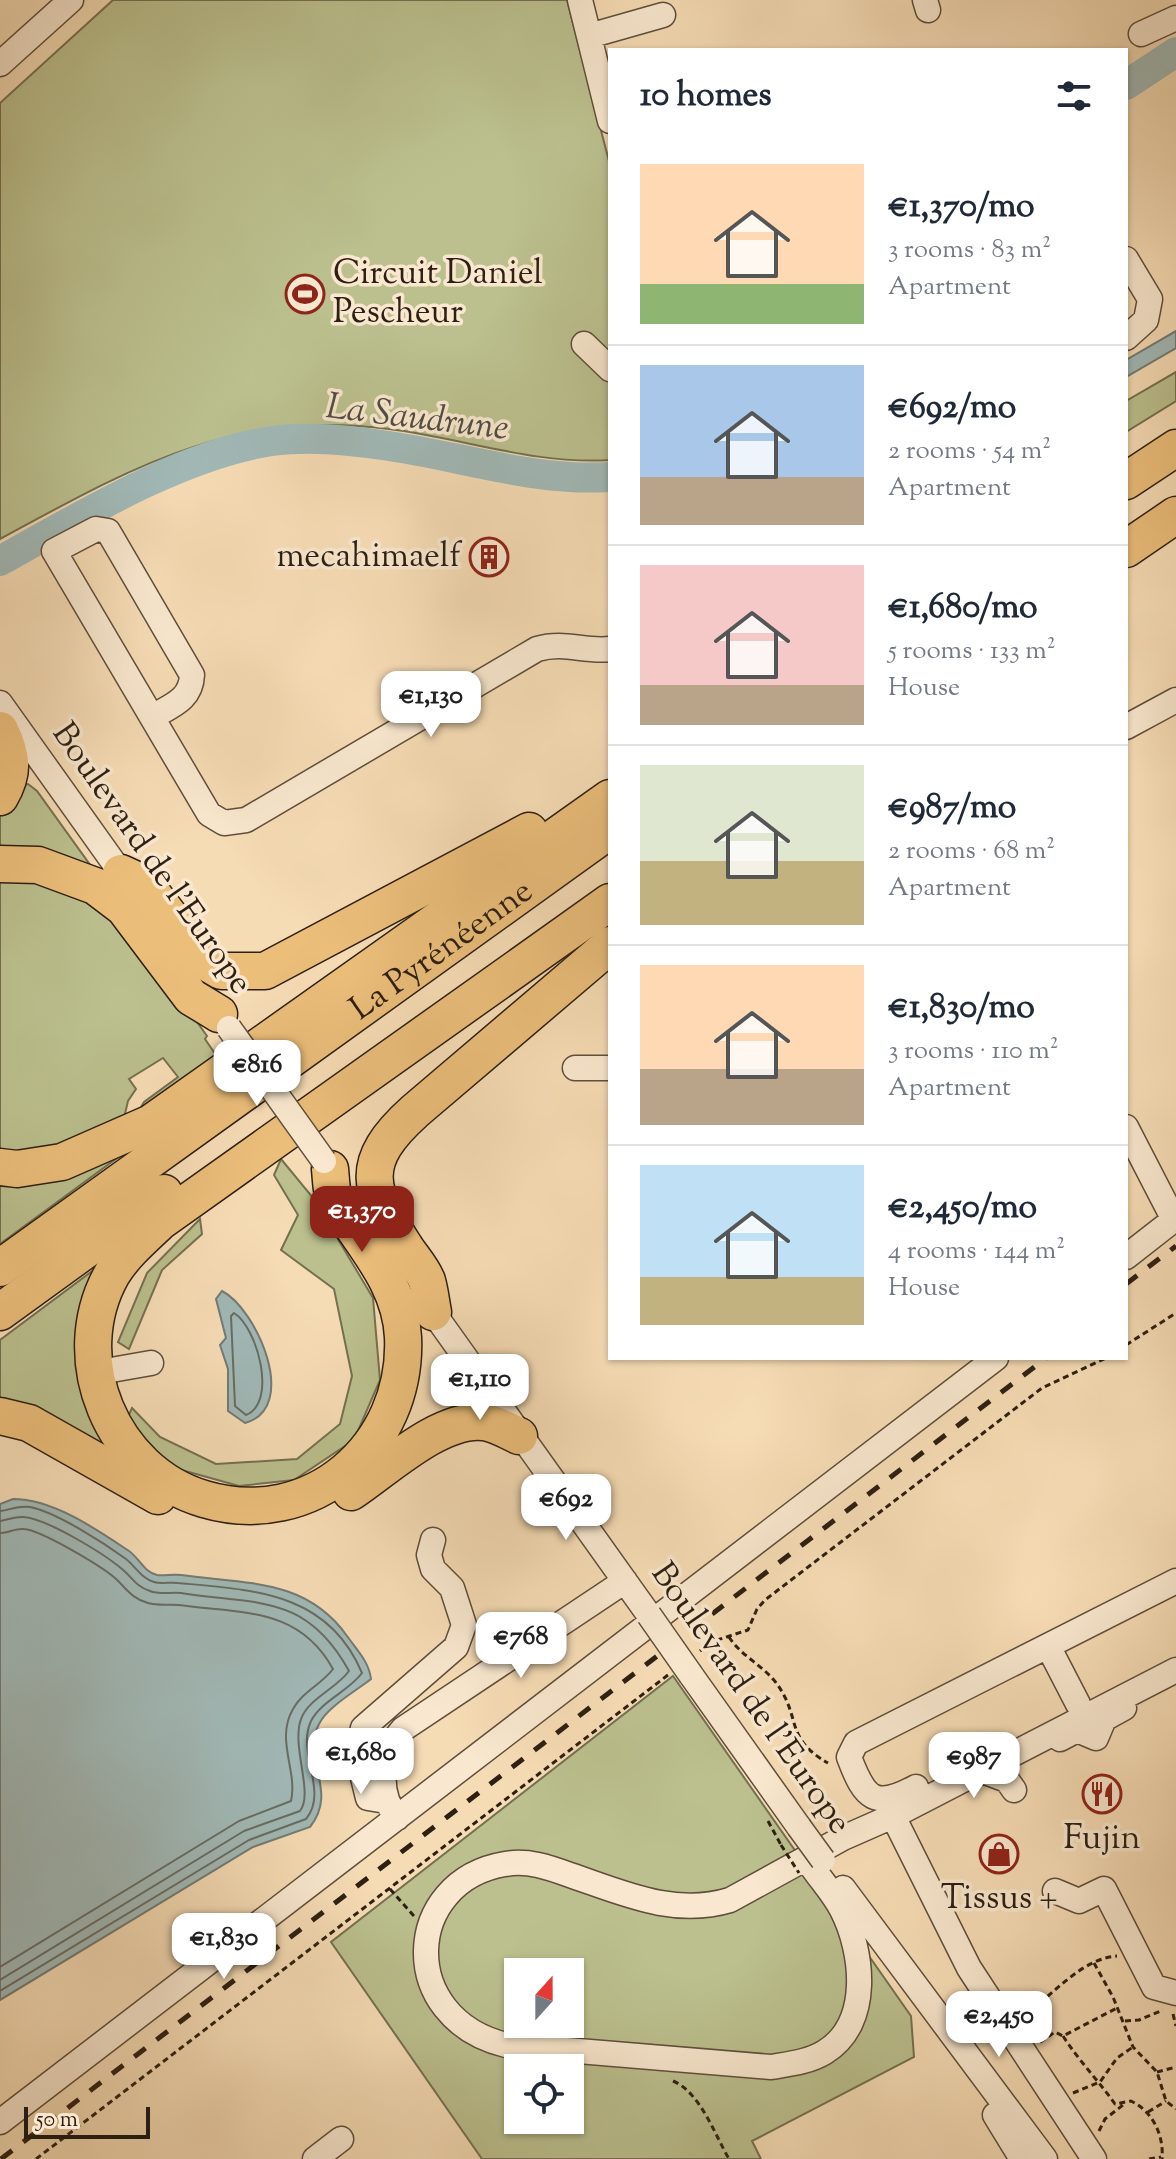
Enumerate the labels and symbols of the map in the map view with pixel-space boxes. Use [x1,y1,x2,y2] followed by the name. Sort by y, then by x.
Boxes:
[333,250,543,338] place label: Circuit Daniel Pescheur
[284,273,326,315] sports icon: Circuit Daniel Pescheur
[323,382,511,456] water label: La Saudrune
[277,533,462,582] place label: mecahimaelf
[468,536,510,578] building icon: mecahimaelf
[366,671,496,739] pin: €1,130
[39,713,263,1005] street label: Boulevard de l'Europe
[340,868,543,1033] street label: La Pyrénéenne
[210,1040,304,1108] pin: €816
[297,1186,427,1254] pin: €1,370
[415,1354,545,1422] pin: €1,110
[519,1474,613,1542] pin: €692
[638,1553,862,1845] street label: Boulevard de l'Europe
[474,1612,568,1680] pin: €768
[296,1728,426,1796] pin: €1,680
[927,1732,1021,1800] pin: €987
[1081,1773,1123,1815] restaurant icon: Fujin
[1063,1815,1141,1864] place label: Fujin
[978,1833,1020,1875] shop icon: Tissus +
[941,1875,1057,1924] place label: Tissus +
[159,1913,289,1981] pin: €1,830
[504,1958,584,2038] north arrow
[934,1991,1064,2059] pin: €2,450
[24,2103,150,2139] scale bar

